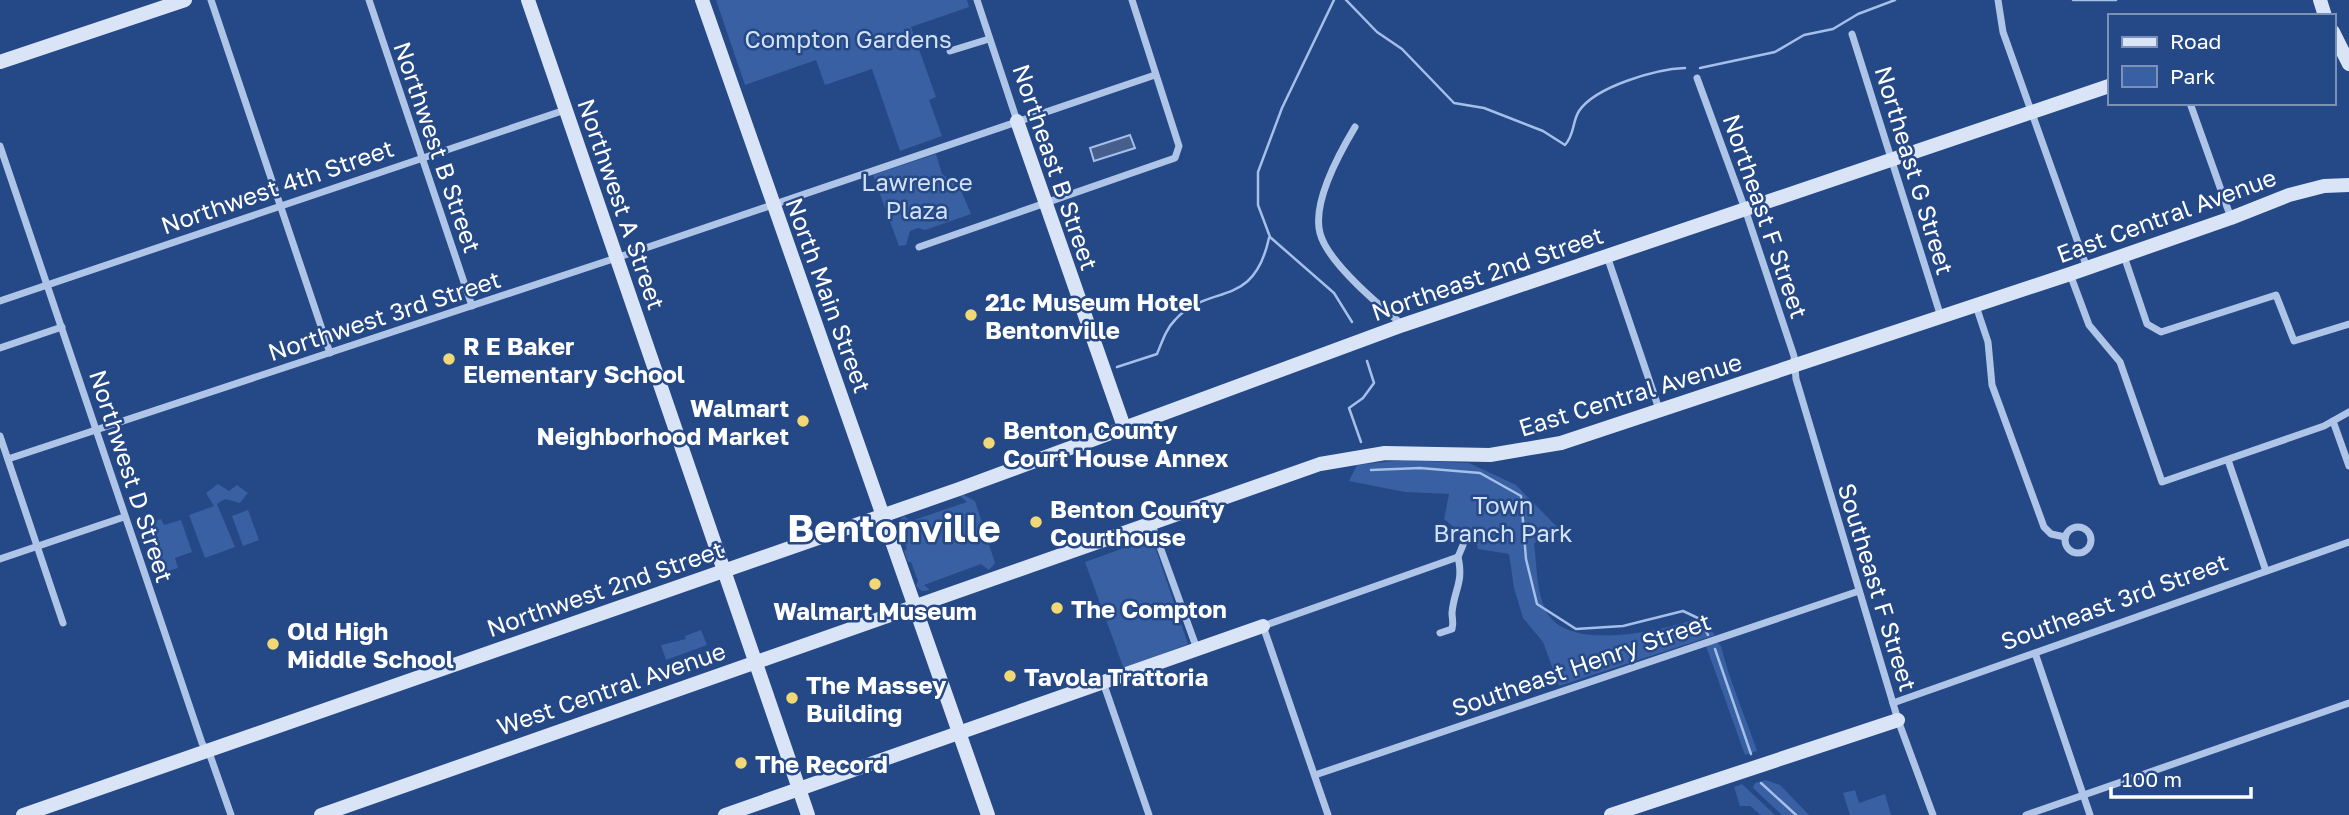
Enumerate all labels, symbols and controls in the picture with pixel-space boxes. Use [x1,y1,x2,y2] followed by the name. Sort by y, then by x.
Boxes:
[2108,14,2335,105] legend
[744,24,952,53] park label: Compton Gardens
[2170,28,2221,54] text: Road
[388,38,488,256] street label: Northwest B Street
[1007,60,1105,274] street label: Northeast B Street
[1869,62,1961,278] street label: Northeast G Street
[2170,63,2216,89] text: Park
[572,95,672,313] street label: Northwest A Street
[1717,110,1815,322] street label: Northeast F Street
[157,133,397,239] street label: Northwest 4th Street
[2052,162,2280,268] street label: East Central Avenue
[861,167,973,224] park label: Lawrence Plaza
[780,194,878,396] street label: North Main Street
[1367,220,1607,326] street label: Northeast 2nd Street
[264,264,504,366] street label: Northwest 3rd Street
[985,287,1201,344] place label: 21c Museum Hotel Bentonville
[963,307,979,323] marker: 21c Museum Hotel Bentonville
[463,331,685,388] place label: R E Baker Elementary School
[1515,346,1745,442] street label: East Central Avenue
[441,351,457,367] marker: R E Baker Elementary School
[84,366,180,586] street label: Northwest D Street
[536,393,789,450] place label: Walmart Neighborhood Market
[795,413,811,429] marker: Walmart Neighborhood Market
[1003,415,1228,472] place label: Benton County Court House Annex
[981,435,997,451] marker: Benton County Court House Annex
[1833,480,1923,694] street label: Southeast F Street
[1433,490,1573,547] park label: Town Branch Park
[1050,494,1225,551] place label: Benton County Courthouse
[787,505,1001,550] district label: Bentonville
[1028,514,1044,530] marker: Benton County Courthouse
[483,534,727,642] street label: Northwest 2nd Street
[1997,546,2231,656] street label: Southeast 3rd Street
[867,576,883,592] marker: Walmart Museum
[1071,594,1227,623] place label: The Compton
[773,596,977,625] place label: Walmart Museum
[1049,600,1065,616] marker: The Compton
[1448,606,1714,722] street label: Southeast Henry Street
[287,616,454,673] place label: Old High Middle School
[493,635,729,741] street label: West Central Avenue
[265,636,281,652] marker: Old High Middle School
[1024,662,1208,691] place label: Tavola Trattoria
[1002,668,1018,684] marker: Tavola Trattoria
[806,670,947,727] place label: The Massey Building
[784,690,800,706] marker: The Massey Building
[755,749,888,778] place label: The Record
[733,755,749,771] marker: The Record
[2111,756,2251,800] scale bar
[2122,766,2182,792] text: 100 m

